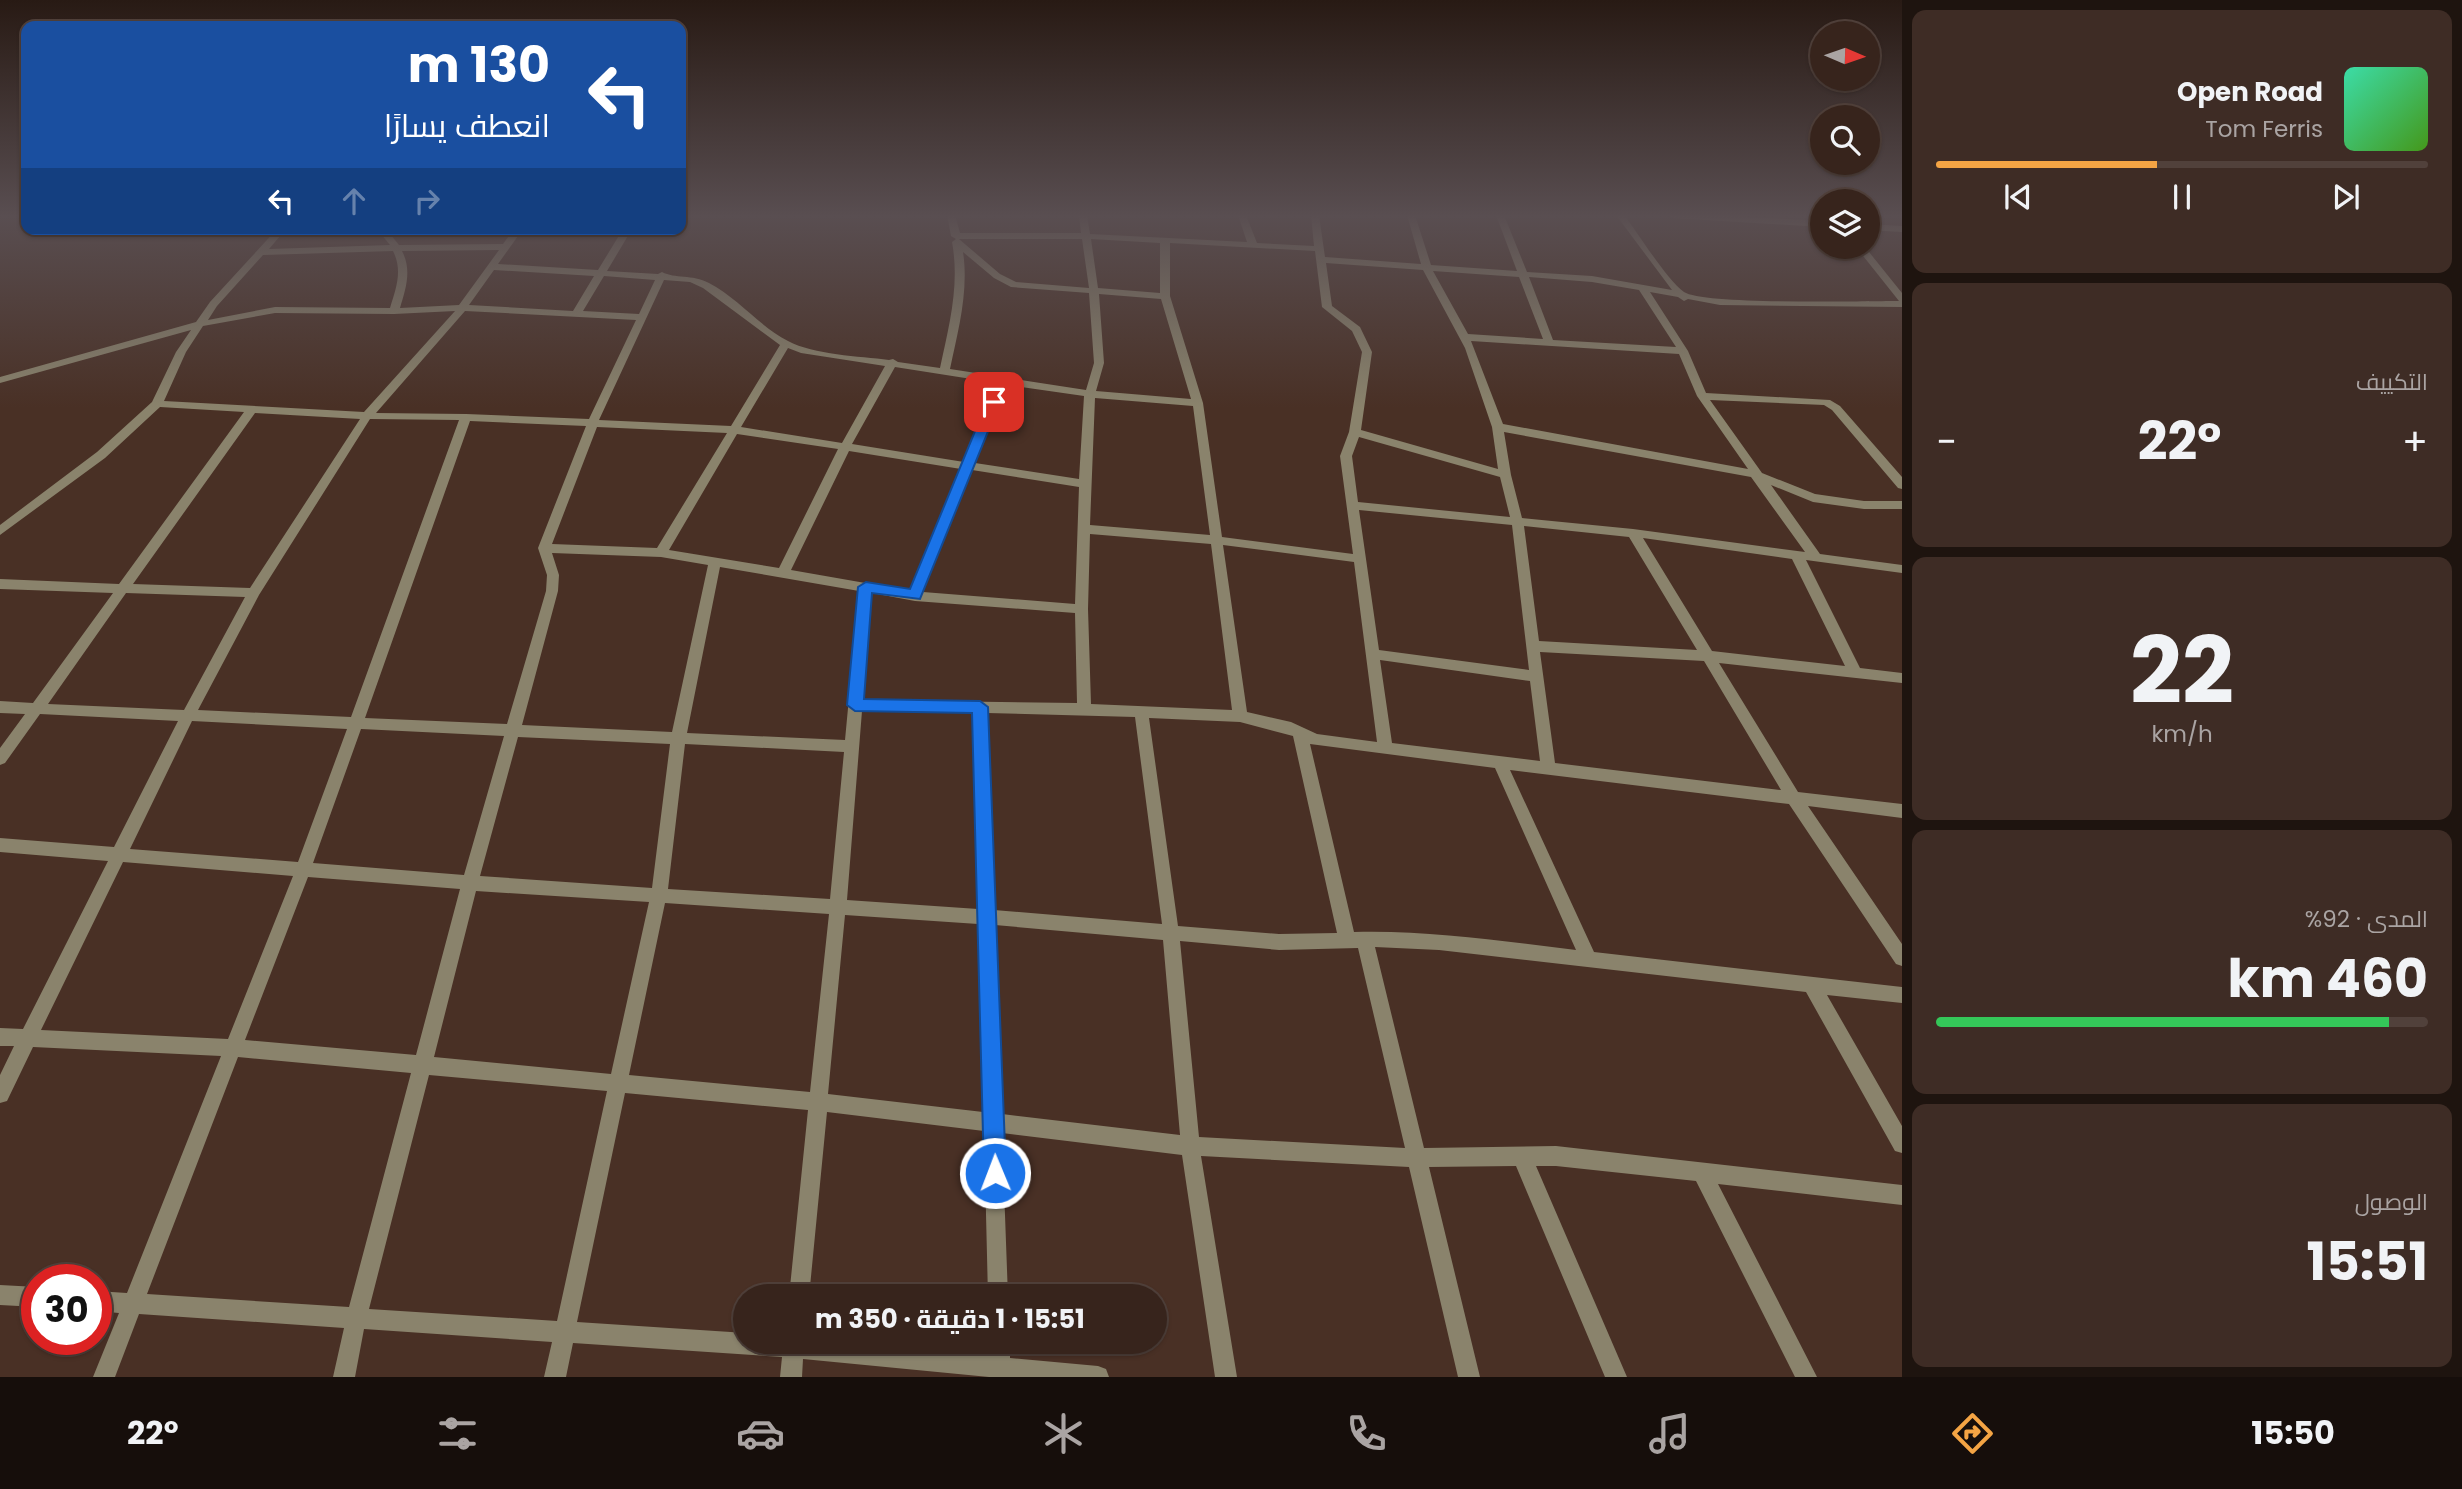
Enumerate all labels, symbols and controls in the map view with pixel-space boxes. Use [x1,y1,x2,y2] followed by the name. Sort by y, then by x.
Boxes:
[1810,21,1880,91] north arrow
[1810,21,1880,259] map controls
[408,31,550,99] text: 130 m
[574,49,665,140] icon: left
[2177,74,2323,110] text: Open Road
[384,103,550,148] text: انعطف يسارًا
[1810,105,1880,175] button: search
[2205,113,2323,145] text: Tom Ferris
[1999,178,2037,216] icon: previous
[2163,178,2201,216] icon: pause
[2327,178,2365,216] icon: next
[262,182,300,220] icon: left
[335,182,373,220] icon: ahead
[408,182,446,220] icon: right
[1810,189,1880,259] button: layers
[2356,366,2428,398] text: التكييف
[964,372,1024,432] pin
[975,383,1013,421] icon: arrive
[2138,405,2221,478] text: 22°
[1936,415,1957,468] text: −
[2402,415,2428,468] text: +
[2130,607,2234,735] text: 22
[2151,718,2213,750] text: km/h
[2305,903,2428,935] text: المدى · 92%
[2228,942,2428,1015] text: 460 km
[958,1136,1032,1210] position arrow
[2355,1186,2428,1218] text: الوصول
[2307,1225,2428,1298] text: 15:51
[21,1264,112,1355] speed limit sign: 30
[815,1301,1085,1337] text: 15:51 · 1 دقيقة · 350 m
[433,1409,482,1458] icon: filters
[736,1409,785,1458] icon: car
[1039,1409,1088,1458] icon: climate
[1342,1409,1391,1458] icon: phone
[1645,1409,1694,1458] icon: music
[1948,1409,1997,1458] icon: directions
[127,1410,178,1455] text: 22°
[2251,1410,2335,1455] text: 15:50

